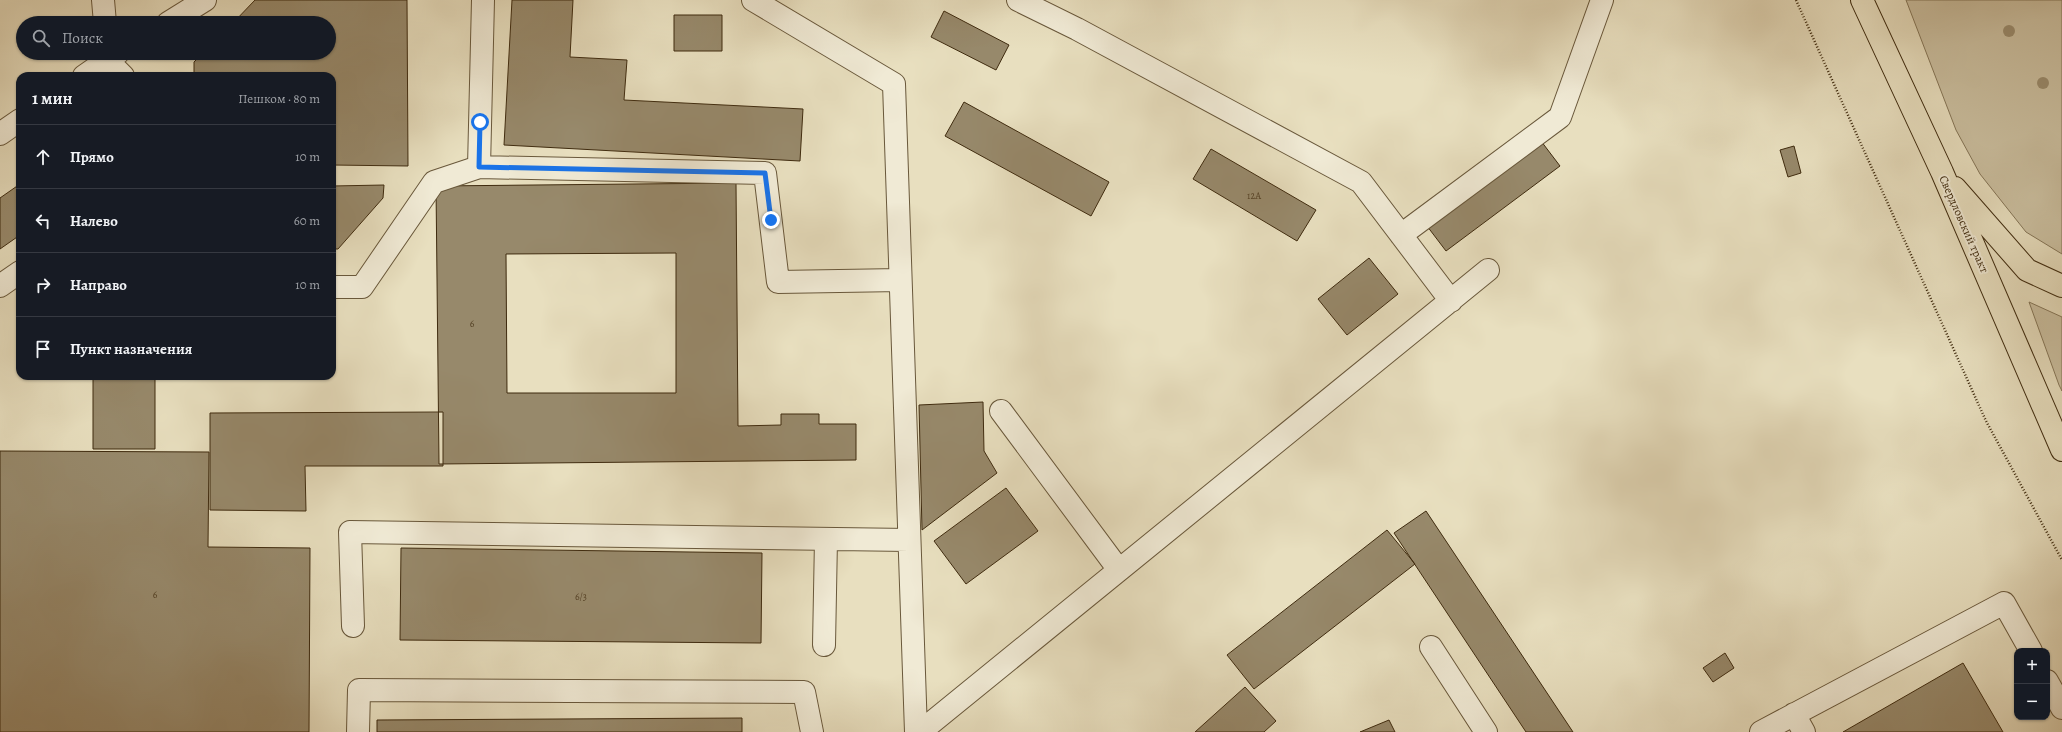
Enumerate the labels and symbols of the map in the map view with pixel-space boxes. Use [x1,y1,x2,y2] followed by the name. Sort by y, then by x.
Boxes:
[471,113,489,131] route start
[1935,173,1993,276] street label: Свердловский тракт
[1247,189,1261,202] house number: 12А
[762,211,780,229] route end
[470,317,475,330] house number: 6
[153,588,158,601] house number: 6
[575,590,587,603] house number: 6/3

